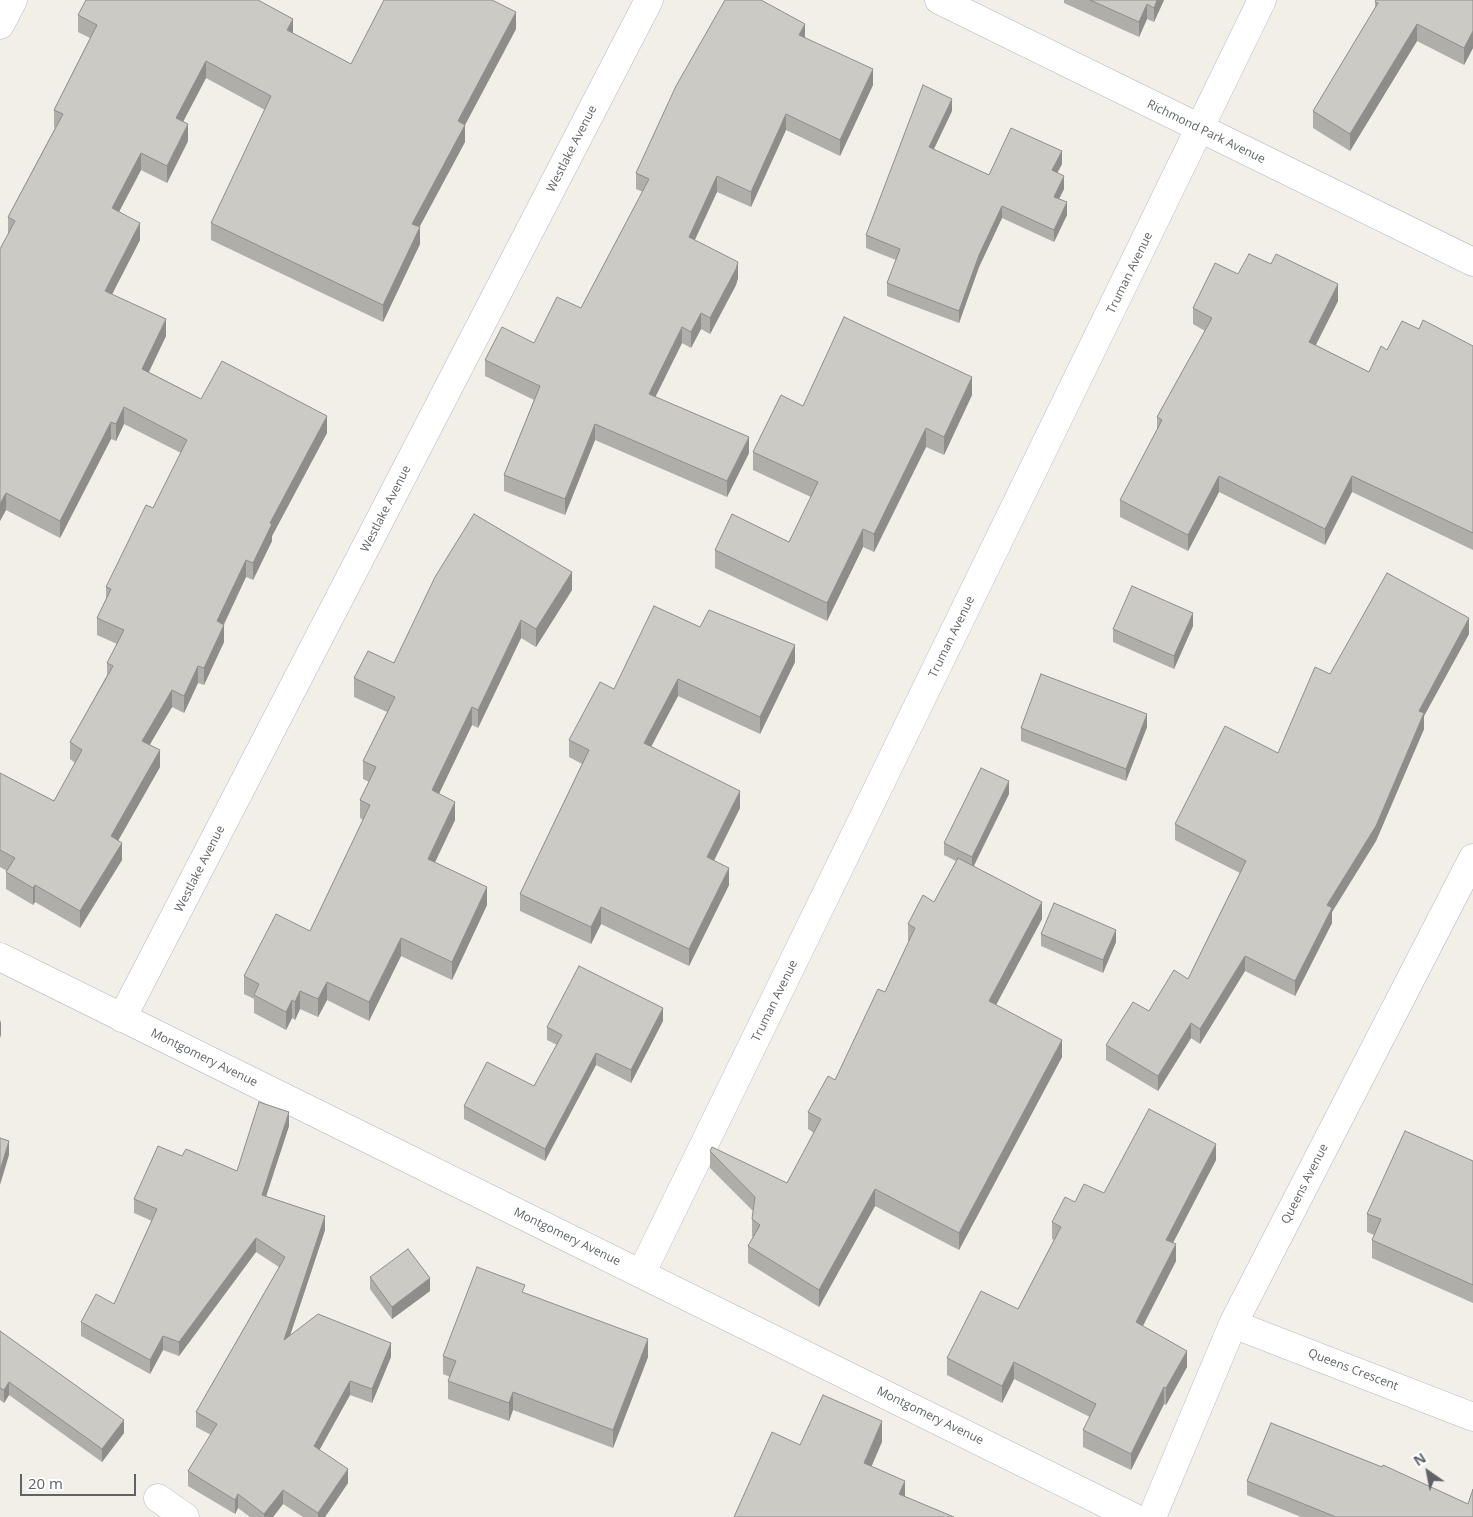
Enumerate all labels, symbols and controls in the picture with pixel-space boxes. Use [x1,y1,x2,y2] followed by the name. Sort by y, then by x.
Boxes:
[1145,97,1267,167] street label: Richmond Park Avenue
[544,103,600,195] street label: Westlake Avenue
[1104,230,1156,316] street label: Truman Avenue
[358,463,414,555] street label: Westlake Avenue
[926,594,978,680] street label: Truman Avenue
[172,823,228,915] street label: Westlake Avenue
[749,958,801,1044] street label: Truman Avenue
[148,1026,260,1090] street label: Montgomery Avenue
[1279,1141,1331,1227] street label: Queens Avenue
[511,1205,623,1269] street label: Montgomery Avenue
[1306,1346,1400,1394] street label: Queens Crescent
[874,1384,986,1448] street label: Montgomery Avenue
[1403,1447,1453,1497] north arrow
[1410,1448,1430,1470] text: N
[22,1464,139,1496] scale bar
[28,1473,63,1493] text: 20 m

